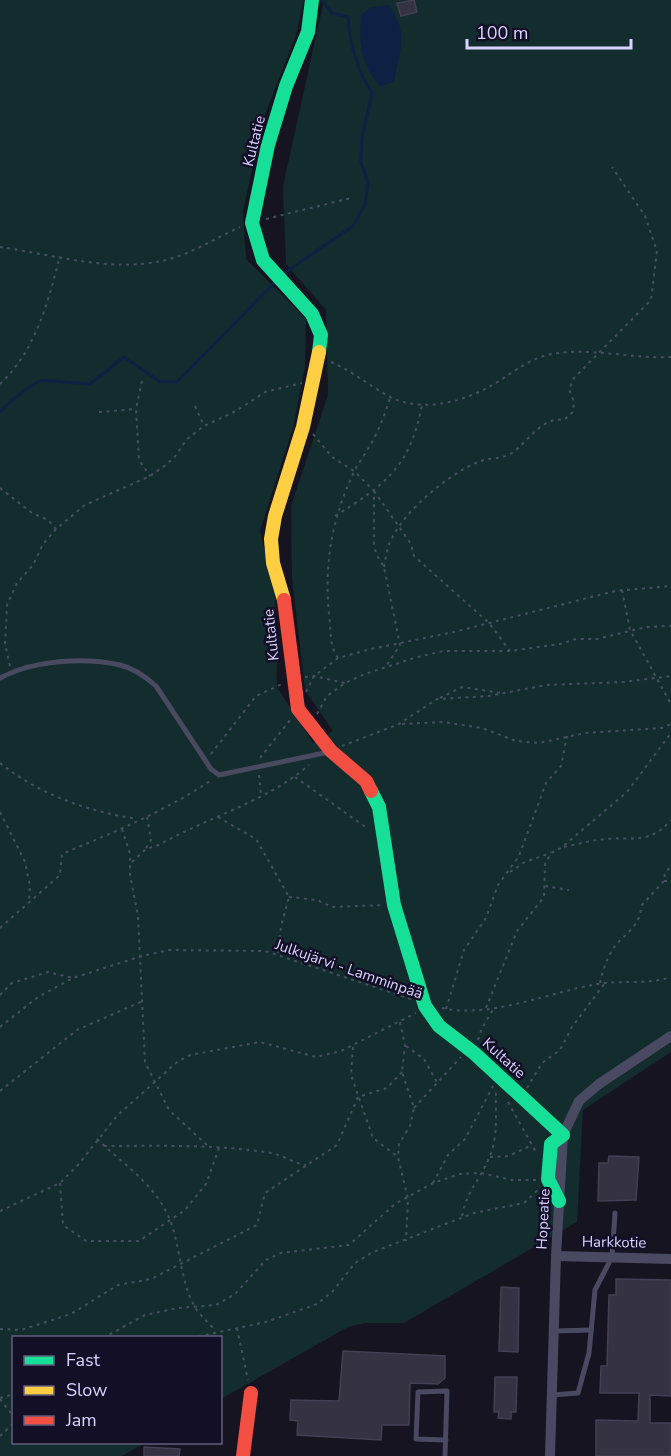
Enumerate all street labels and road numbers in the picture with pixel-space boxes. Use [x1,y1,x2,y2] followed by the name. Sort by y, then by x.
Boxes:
[238,113,270,169] street label: Kultatie
[258,608,284,662] street label: Kultatie
[272,934,425,1004] street label: Julkujärvi - Lamminpää
[478,1033,530,1083] street label: Kultatie
[531,1188,555,1250] street label: Hopeatie
[582,1231,646,1253] street label: Harkkotie

